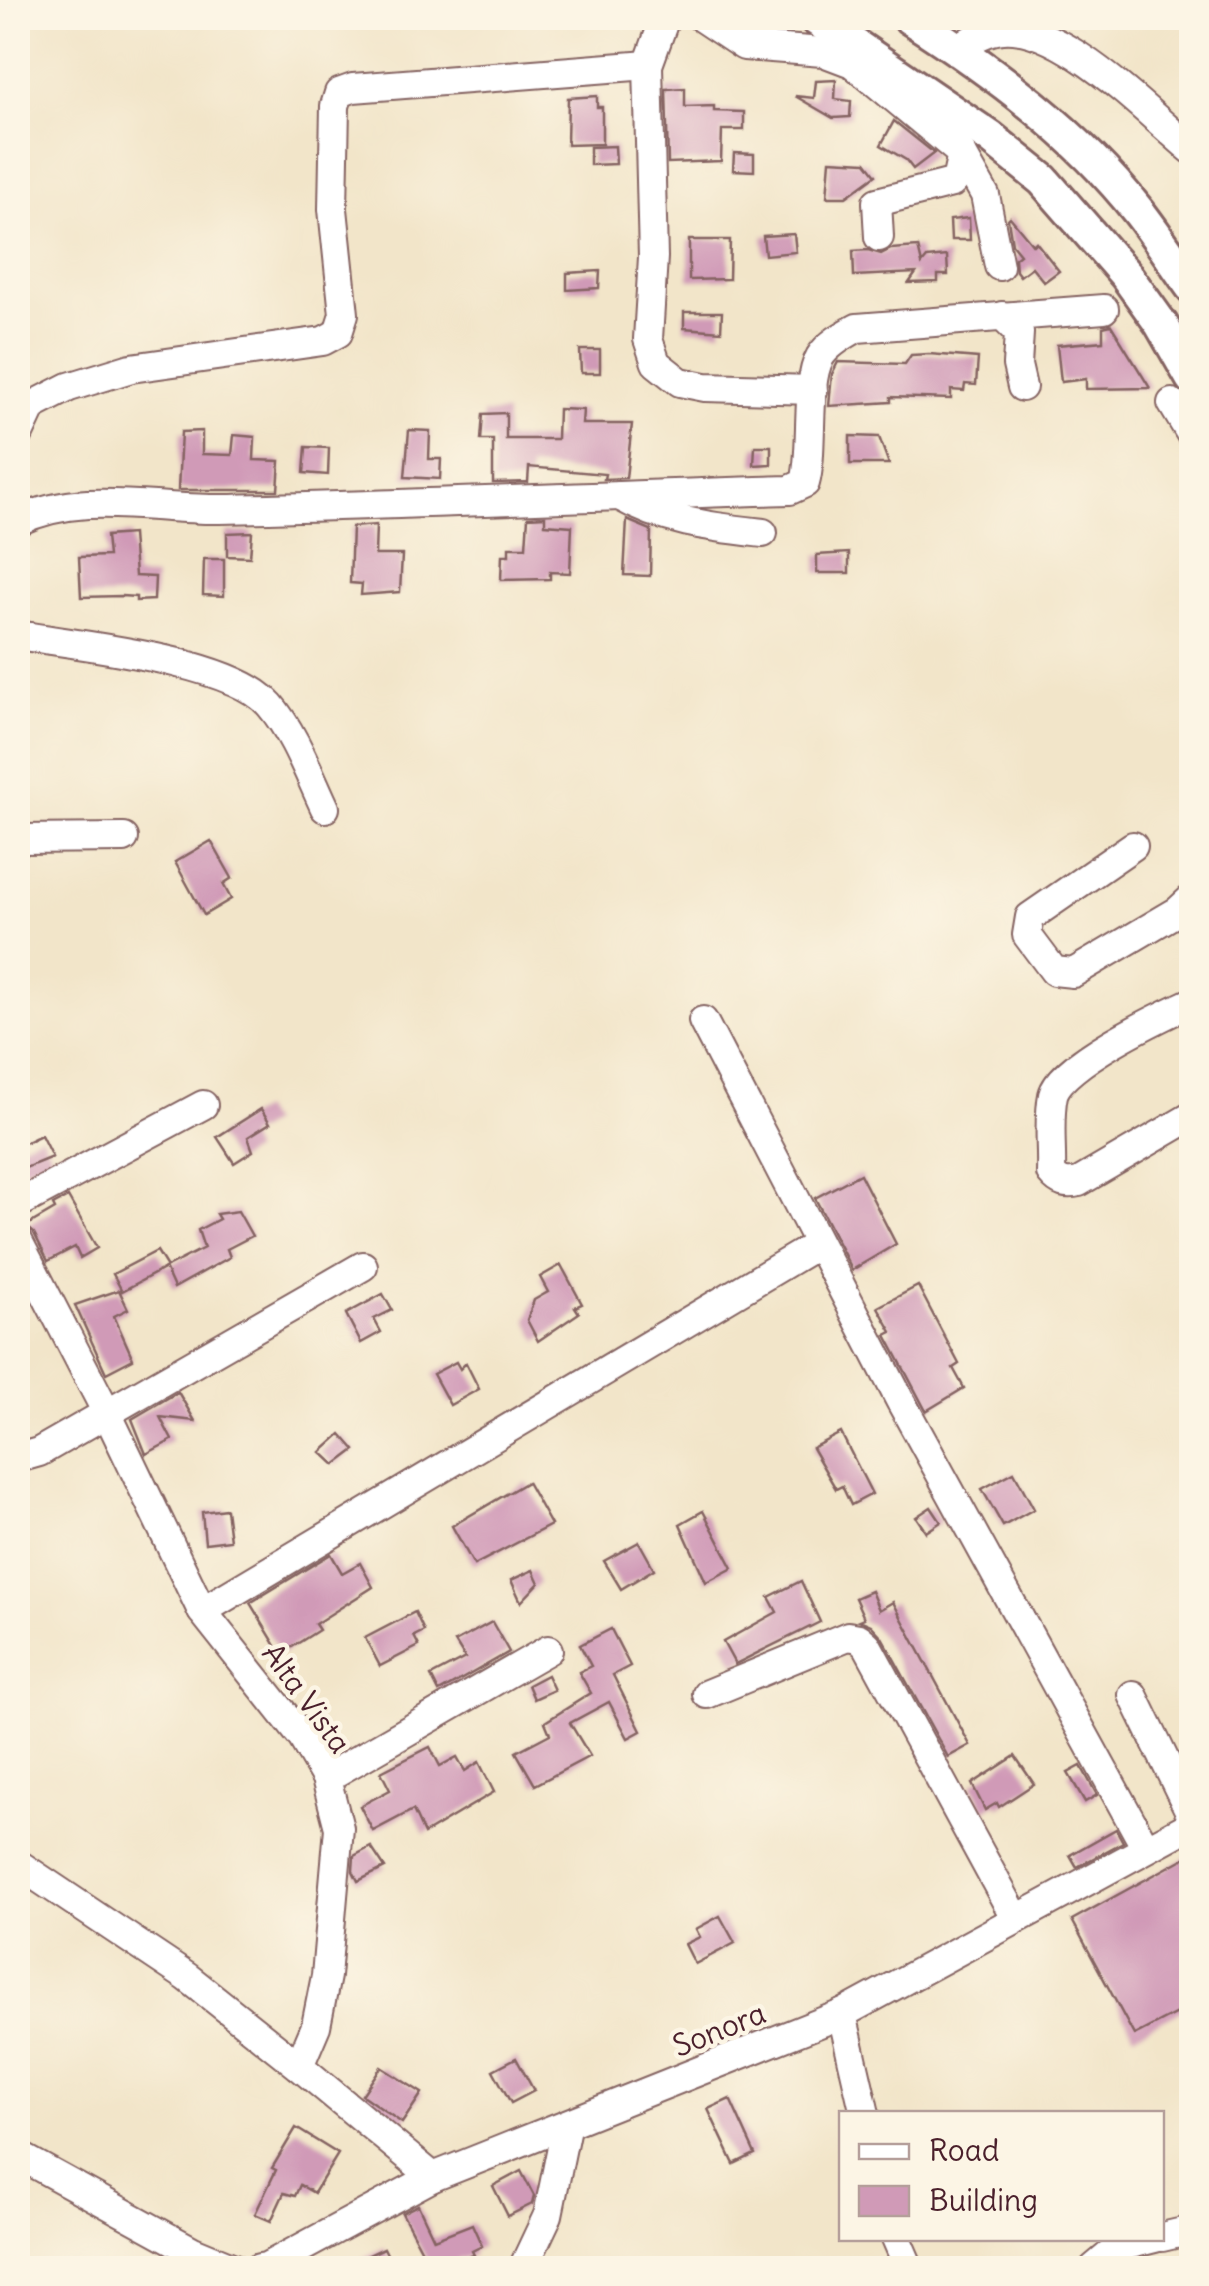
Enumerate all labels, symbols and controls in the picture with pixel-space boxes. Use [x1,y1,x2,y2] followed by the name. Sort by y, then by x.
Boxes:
[254,1636,360,1760] street label: Alta Vista
[667,1993,771,2065] street label: Sonora
[839,2111,1164,2241] legend
[929,2131,999,2169] text: Road
[929,2181,1038,2219] text: Building

